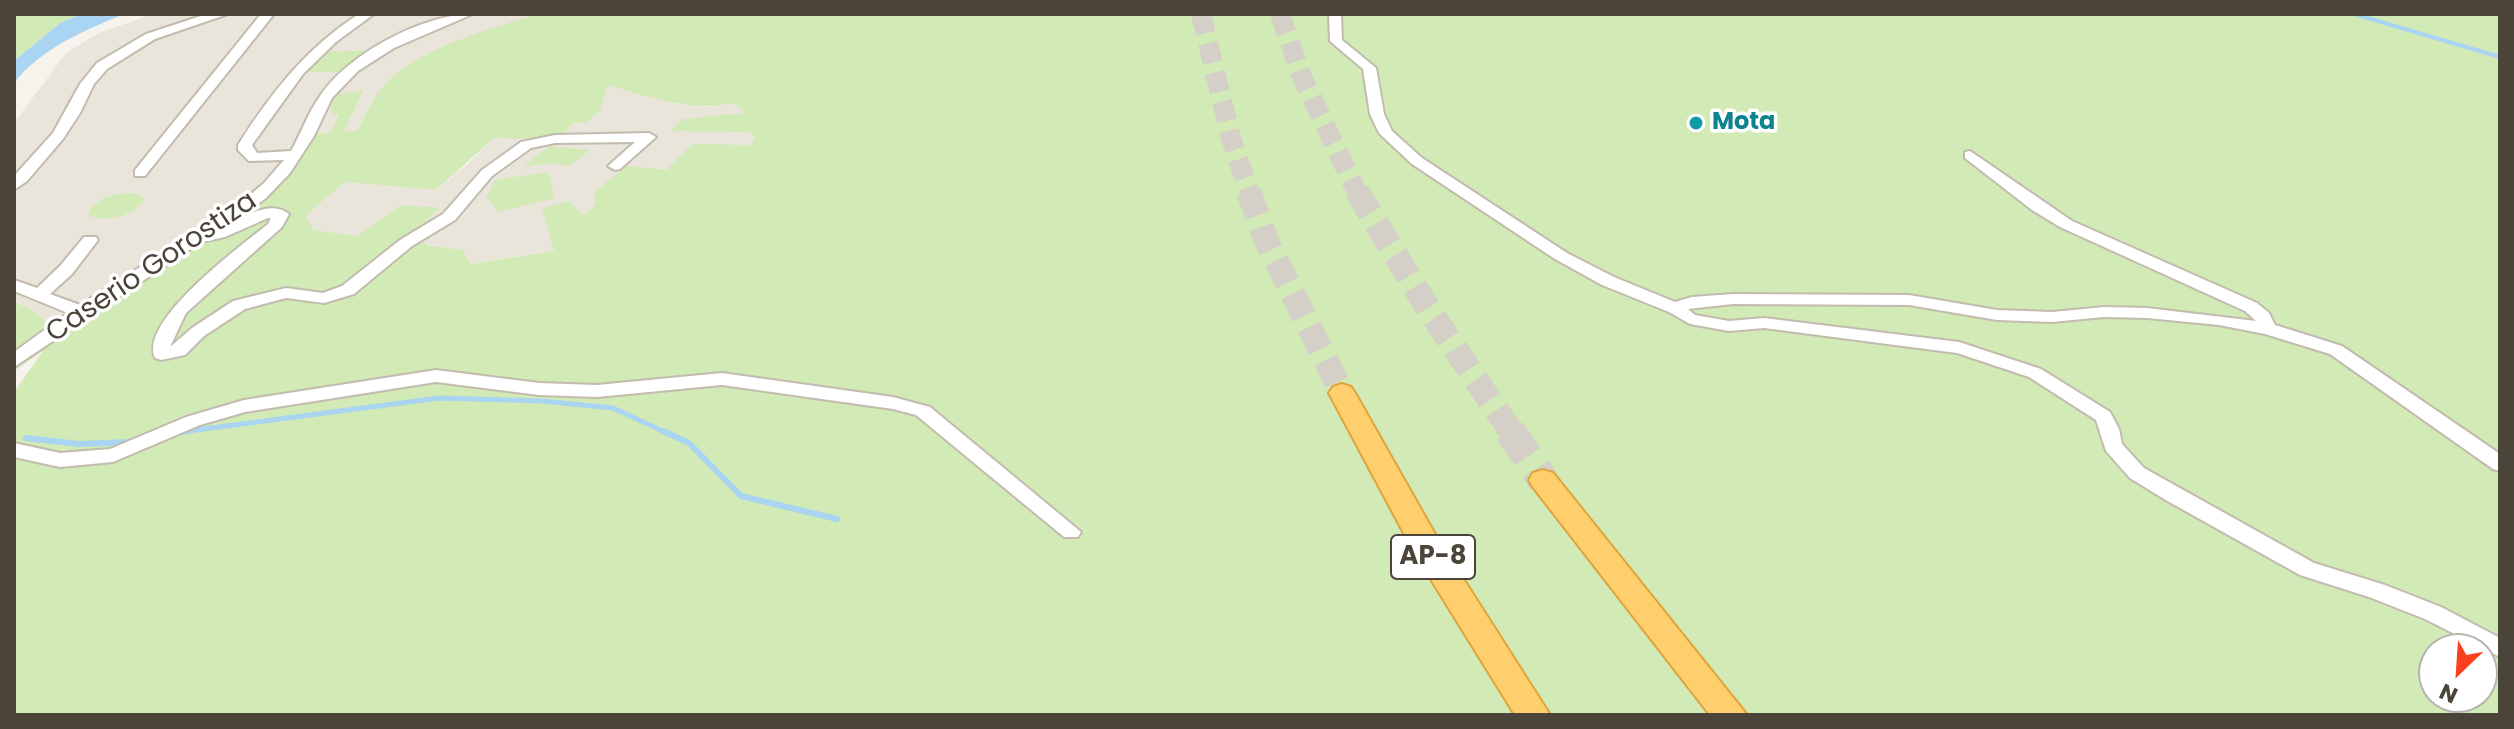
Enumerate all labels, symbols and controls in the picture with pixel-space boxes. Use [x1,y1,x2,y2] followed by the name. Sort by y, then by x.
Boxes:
[1712,109,1775,137] place label: Mota
[1687,114,1705,132] marker: Mota
[40,185,264,351] street label: Caserio Gorostiza
[1391,535,1475,579] road number: AP-8
[2418,633,2498,713] north arrow
[2434,676,2463,711] text: N

